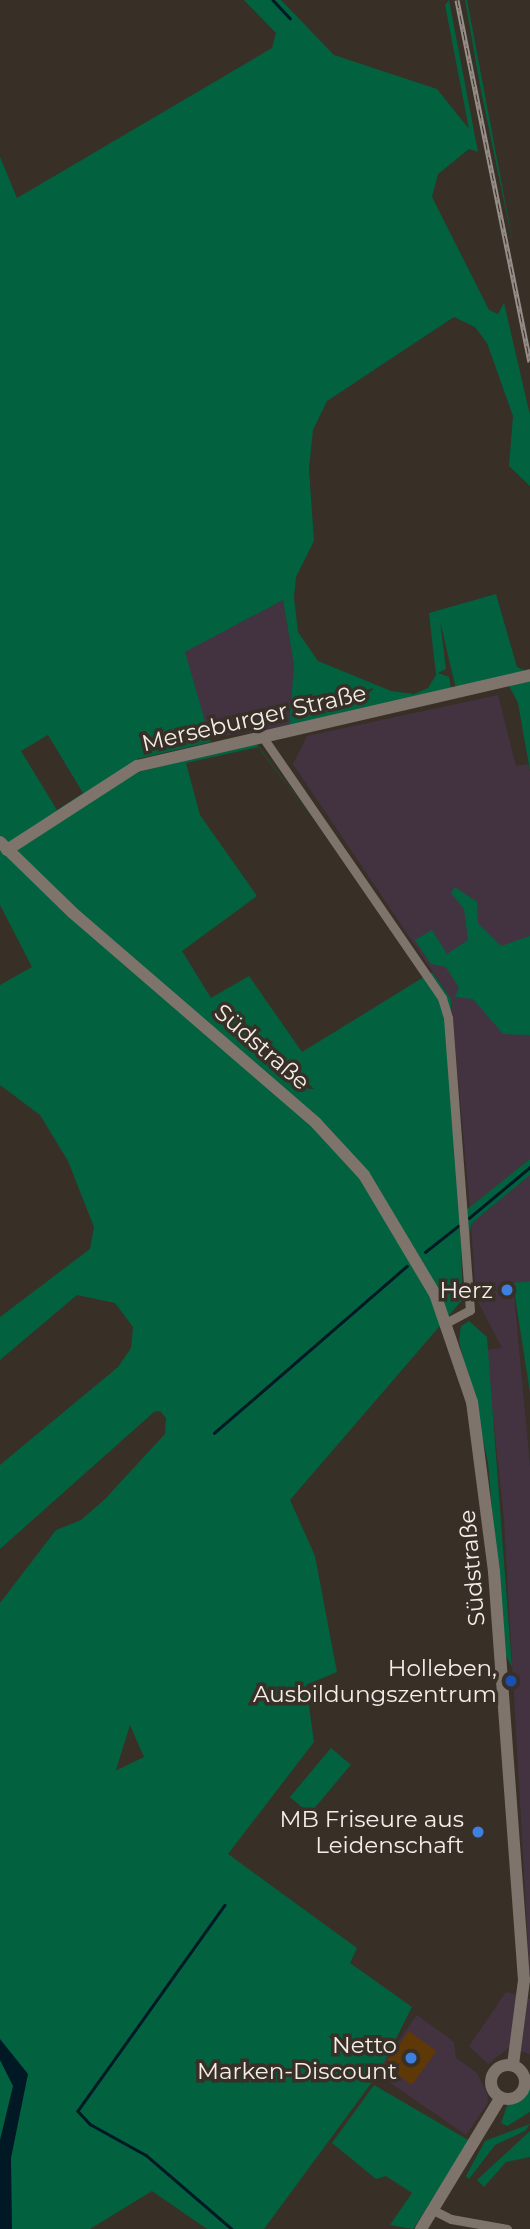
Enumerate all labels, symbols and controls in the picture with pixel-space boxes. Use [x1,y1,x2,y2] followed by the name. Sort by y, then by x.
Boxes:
[139,679,369,757] street label: Merseburger Straße
[209,998,315,1096] street label: Südstraße
[439,1276,493,1304] place label: Herz
[499,1282,515,1298] marker: Herz
[453,1509,491,1627] street label: Südstraße
[253,1654,497,1708] place label: Holleben, Ausbildungszentrum
[503,1673,519,1689] marker: Holleben, Ausbildungszentrum
[279,1805,464,1859] place label: MB Friseure aus Leidenschaft
[470,1824,486,1840] marker: MB Friseure aus Leidenschaft
[197,2031,397,2085] place label: Netto Marken-Discount
[403,2050,419,2066] marker: Netto Marken-Discount

